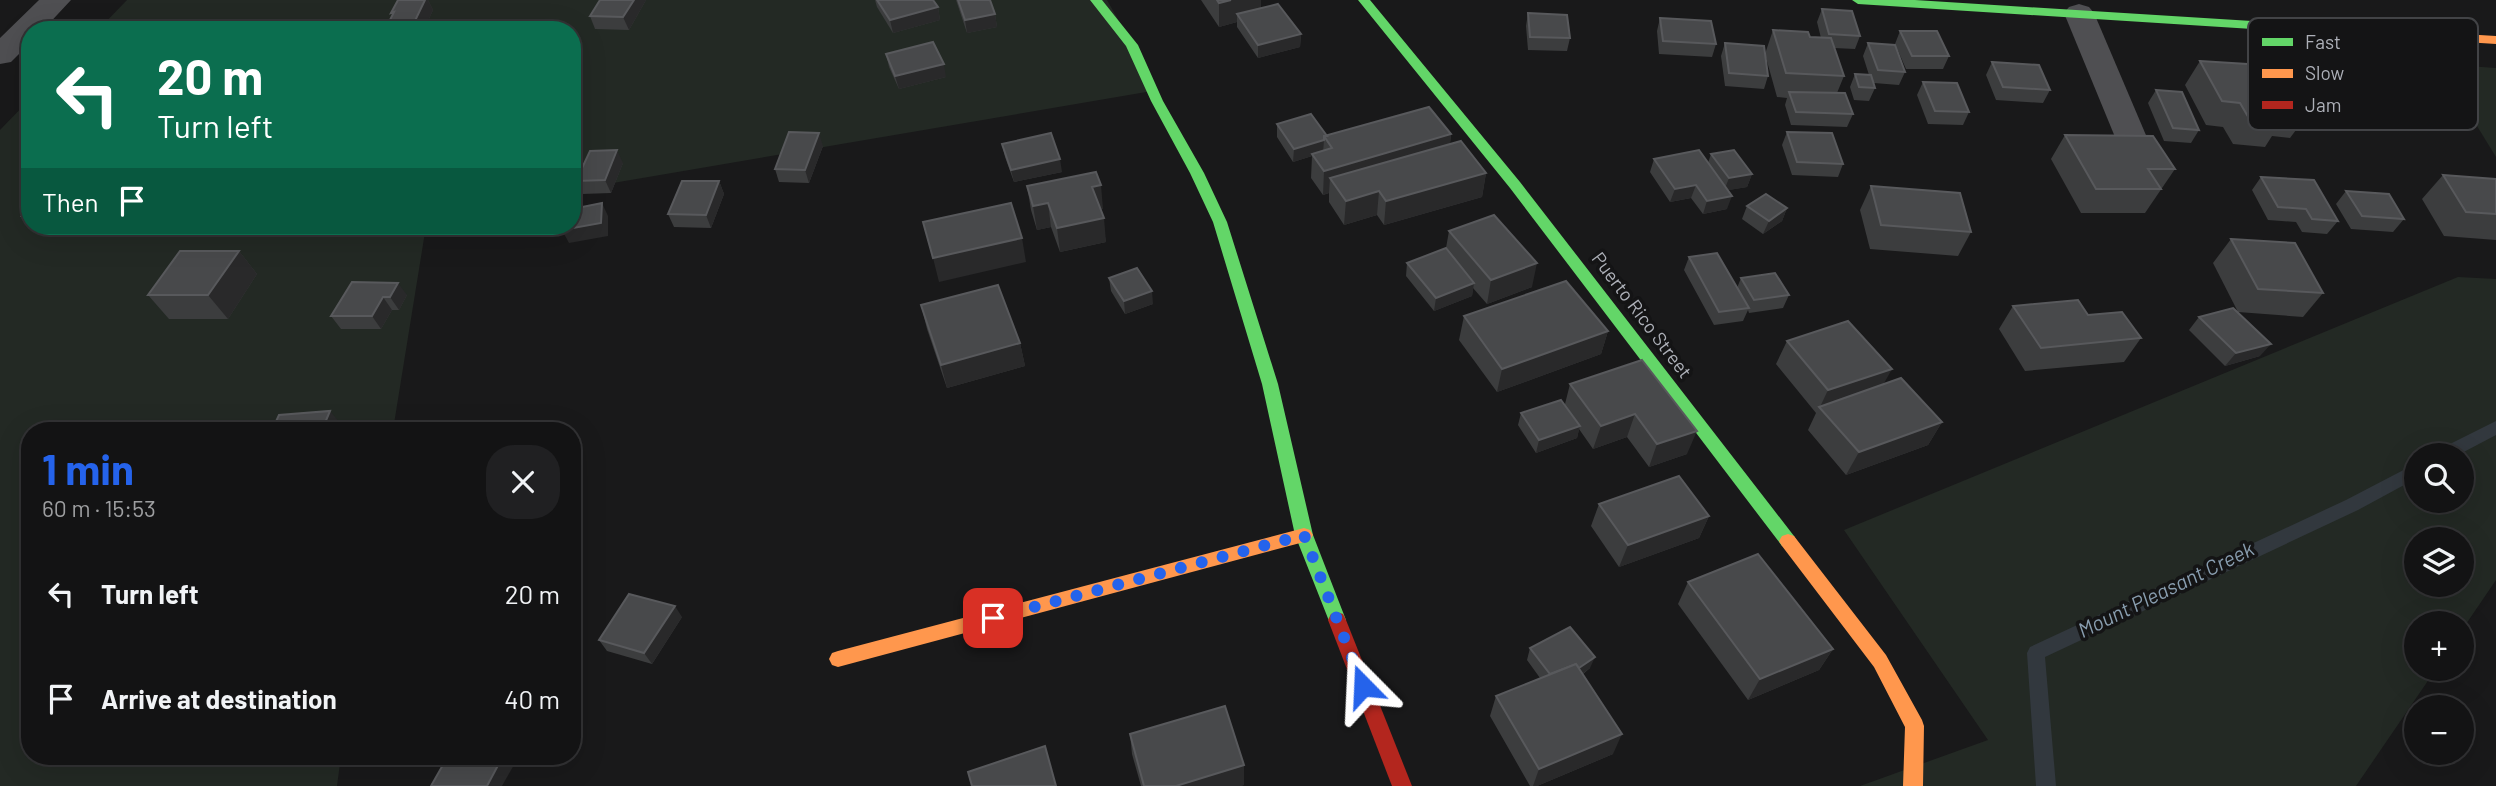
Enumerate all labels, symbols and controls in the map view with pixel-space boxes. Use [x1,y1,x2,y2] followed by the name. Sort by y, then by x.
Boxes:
[2248,18,2478,130] legend
[2305,30,2341,53] text: Fast
[157,46,263,105] text: 20 m
[42,49,133,140] icon: left
[2305,61,2344,84] text: Slow
[2305,93,2341,116] text: Jam
[157,106,274,144] text: Turn left
[113,182,151,220] icon: arrive
[42,186,99,217] text: Then
[1588,247,1697,382] street label: Puerto Rico Street
[42,443,134,493] text: 1 min
[2404,443,2474,765] map controls
[2404,443,2474,513] button: search
[486,445,560,519] button: close
[42,494,156,522] text: 60 m · 15:53
[2404,527,2474,597] button: layers
[2073,535,2258,642] water label: Mount Pleasant Creek
[42,575,80,613] icon: left
[101,578,199,609] text: Turn left
[505,578,560,609] text: 20 m
[963,588,1023,648] pin
[974,599,1012,637] icon: arrive
[2404,611,2474,681] button: +
[1326,649,1400,723] position arrow
[42,680,80,718] icon: arrive
[101,683,337,714] text: Arrive at destination
[504,683,560,714] text: 40 m
[2404,695,2474,765] button: −

